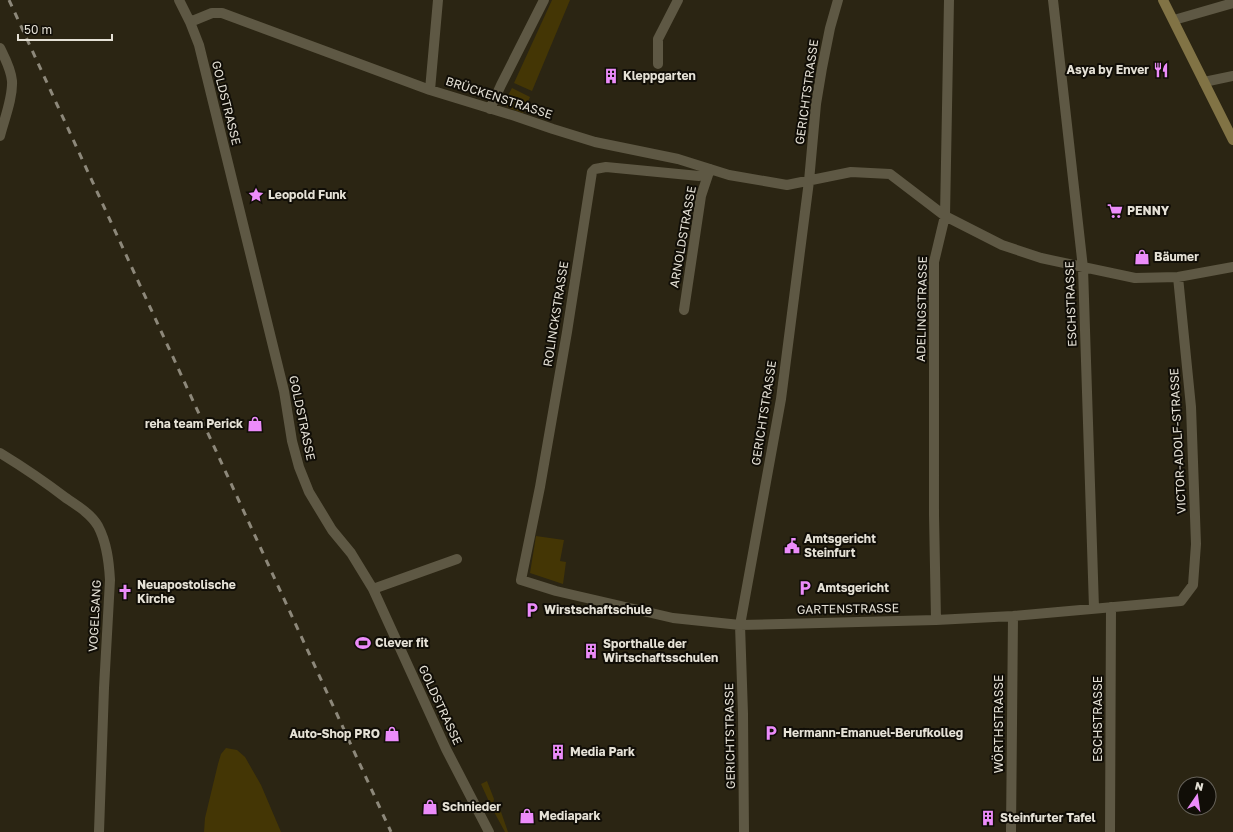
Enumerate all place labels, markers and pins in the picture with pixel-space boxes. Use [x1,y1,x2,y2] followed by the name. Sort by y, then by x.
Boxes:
[1152,61,1170,79] restaurant icon: Asya by Enver
[1067,62,1149,77] place label: Asya by Enver
[602,67,620,85] building icon: Kleppgarten
[623,68,696,83] place label: Kleppgarten
[247,186,265,204] place icon: Leopold Funk
[268,187,347,202] place label: Leopold Funk
[1106,202,1124,220] supermarket icon: PENNY
[1127,203,1170,218] place label: PENNY
[1133,248,1151,266] shop icon: Bäumer
[1154,249,1199,264] place label: Bäumer
[246,415,264,433] shop icon: reha team Perick
[145,416,243,431] place label: reha team Perick
[804,531,876,560] place label: Amtsgericht Steinfurt
[783,537,801,555] public building icon: Amtsgericht Steinfurt
[137,577,236,606] place label: Neuapostolische Kirche
[796,579,814,597] parking icon: Amtsgericht
[817,580,889,595] place label: Amtsgericht
[116,583,134,601] church icon: Neuapostolische Kirche
[523,601,541,619] parking icon: Wirstschaftschule
[544,602,652,617] place label: Wirstschaftschule
[354,634,372,652] sports icon: Clever fit
[375,635,429,650] place label: Clever fit
[603,636,718,665] place label: Sporthalle der Wirtschaftsschulen
[582,642,600,660] building icon: Sporthalle der Wirtschaftsschulen
[762,724,780,742] parking icon: Hermann-Emanuel-Berufkolleg
[383,725,401,743] shop icon: Auto-Shop PRO
[783,725,963,740] place label: Hermann-Emanuel-Berufkolleg
[289,726,380,741] place label: Auto-Shop PRO
[549,743,567,761] building icon: Media Park
[570,744,635,759] place label: Media Park
[421,798,439,816] shop icon: Schnieder
[442,799,501,814] place label: Schnieder
[518,807,536,825] shop icon: Mediapark
[539,808,600,823] place label: Mediapark
[979,809,997,827] building icon: Steinfurter Tafel
[1000,810,1096,825] place label: Steinfurter Tafel

